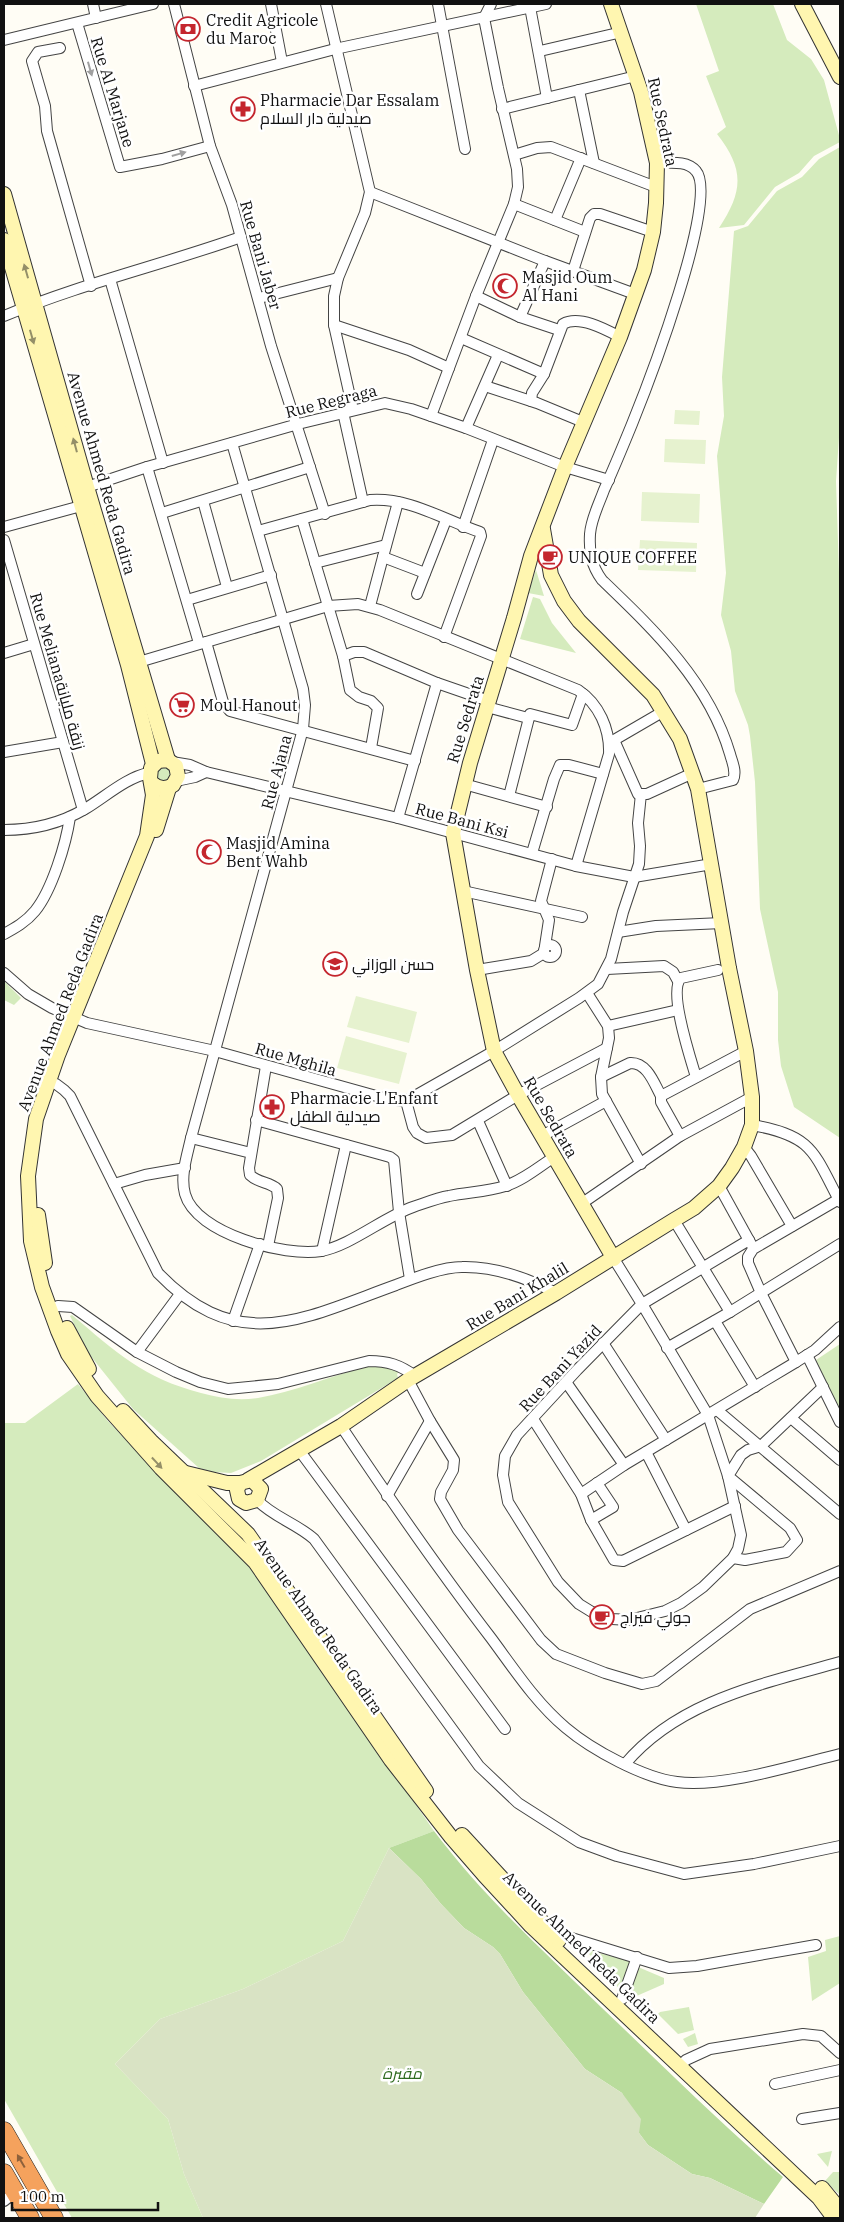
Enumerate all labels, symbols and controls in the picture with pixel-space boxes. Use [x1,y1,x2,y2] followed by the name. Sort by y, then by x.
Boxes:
[206,10,318,48] place label: Credit Agricole du Maroc
[175,16,201,42] bank icon: Credit Agricole du Maroc
[87,34,139,150] street label: Rue Al Marjane
[87,62,95,77] one-way arrow
[644,76,682,169] street label: Rue Sedrata
[260,90,440,130] place label: Pharmacie Dar Essalam صيدلية دار السلام
[230,96,256,122] pharmacy icon: Pharmacie Dar Essalam صيدلية دار السلام
[172,150,187,158] one-way arrow
[236,198,286,312] street label: Rue Bani Jaber
[22,264,30,279] one-way arrow
[522,267,612,305] place label: Masjid Oum Al Hani
[492,273,518,299] mosque icon: Masjid Oum Al Hani
[28,329,36,345] one-way arrow
[63,369,141,577] street label: Avenue Ahmed Reda Gadira
[283,380,379,422] street label: Rue Regraga
[71,437,79,452] one-way arrow
[537,544,563,570] cafe icon: UNIQUE COFFEE
[568,547,697,567] place label: UNIQUE COFFEE
[26,590,90,752] street label: Rue Melianaزنقة مليانة
[442,672,488,765] street label: Rue Sedrata
[169,692,195,718] supermarket icon: Moul Hanout
[200,695,298,715] place label: Moul Hanout
[256,732,296,811] street label: Rue Ajana
[413,798,511,842] street label: Rue Bani Ksi
[226,833,330,871] place label: Masjid Amina Bent Wahb
[196,839,222,865] mosque icon: Masjid Amina Bent Wahb
[13,910,107,1114] street label: Avenue Ahmed Reda Gadira
[322,951,348,977] school or university icon: حسن الوزاني
[352,954,434,978] place label: حسن الوزاني
[253,1038,339,1080] street label: Rue Mghila
[520,1073,582,1162] street label: Rue Sedrata
[290,1088,439,1127] place label: Pharmacie L'Enfant صيدلية الطفل
[259,1094,285,1120] pharmacy icon: Pharmacie L'Enfant صيدلية الطفل
[462,1257,572,1334] street label: Rue Bani Khalil
[515,1320,606,1416] street label: Rue Bani Yazid
[151,1457,163,1469] one-way arrow
[250,1534,388,1718] street label: Avenue Ahmed Reda Gadira
[589,1604,615,1630] cafe icon: جولي فيراج
[620,1607,691,1631] place label: جولي فيراج
[499,1867,665,2028] street label: Avenue Ahmed Reda Gadira
[382,2063,422,2083] park label: مقبرة
[17,2153,25,2168] one-way arrow
[12,2180,159,2212] scale bar
[20,2187,65,2206] text: 100 m

